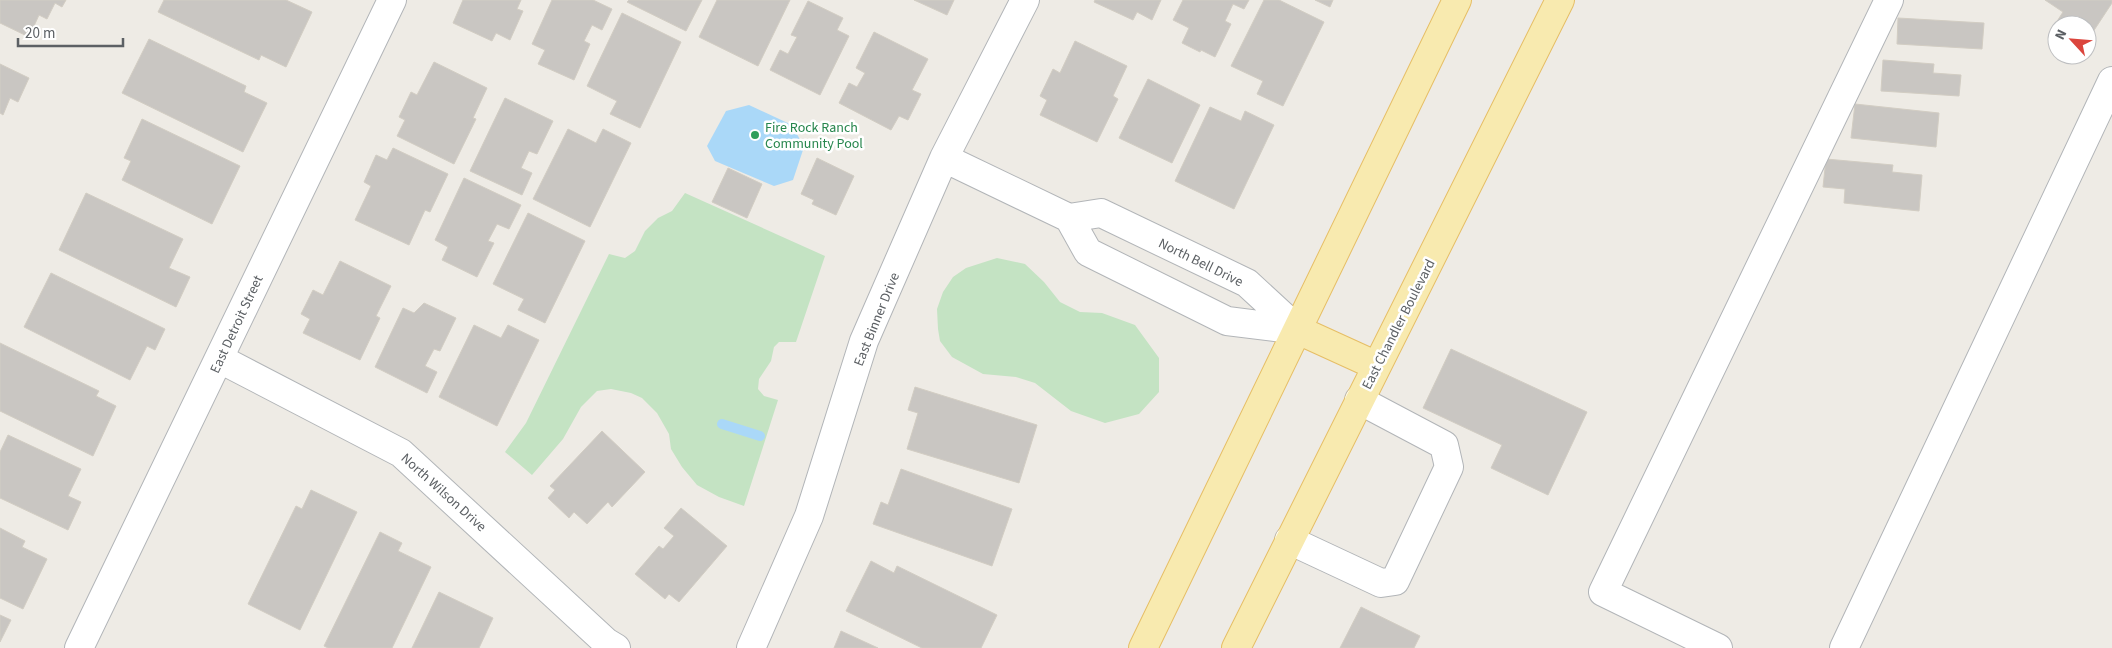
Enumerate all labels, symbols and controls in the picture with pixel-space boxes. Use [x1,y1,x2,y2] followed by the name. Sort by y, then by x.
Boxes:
[18,15,122,47] scale bar
[2047,15,2097,65] north arrow
[25,23,55,44] text: 20 m
[2050,26,2072,43] text: N
[765,118,863,154] place label: Fire Rock Ranch Community Pool
[749,129,761,141] marker: Fire Rock Ranch Community Pool
[1155,234,1246,292] street label: North Bell Drive
[1357,256,1440,393] street label: East Chandler Boulevard
[849,269,905,369] street label: East Binner Drive
[205,272,268,377] street label: East Detroit Street
[396,449,491,537] street label: North Wilson Drive

